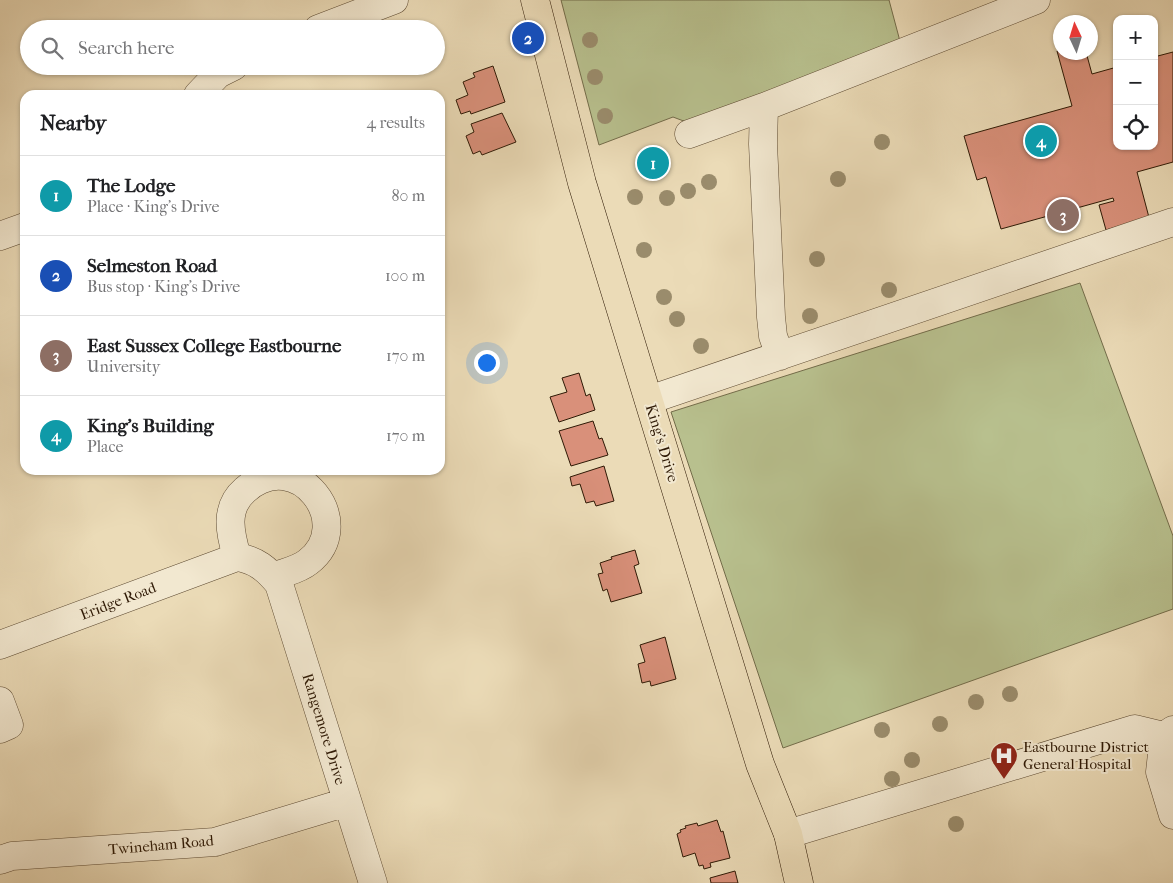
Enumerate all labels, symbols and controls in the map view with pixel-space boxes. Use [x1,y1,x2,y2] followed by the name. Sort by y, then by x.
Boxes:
[1053,15,1098,60] north arrow
[1113,15,1158,150] map controls
[1113,15,1158,60] button: +
[512,19,544,57] pin: 2
[20,20,445,75] search box
[38,34,66,62] icon: search
[78,37,174,59] text: Search here
[1113,60,1158,105] button: −
[1113,105,1158,150] button: locate
[40,111,106,135] text: Nearby
[367,113,425,132] text: 4 results
[1025,122,1057,160] pin: 4
[637,144,669,182] pin: 1
[87,175,175,197] text: The Lodge
[53,186,59,205] text: 1
[391,186,425,205] text: 80 m
[1047,196,1079,234] pin: 3
[87,197,219,216] text: Place · King's Drive
[87,255,217,277] text: Selmeston Road
[52,266,60,285] text: 2
[385,266,425,285] text: 100 m
[87,277,240,296] text: Bus stop · King's Drive
[87,335,341,357] text: East Sussex College Eastbourne
[53,346,59,365] text: 3
[386,346,425,365] text: 170 m
[474,350,500,376] your location
[87,357,160,376] text: University
[642,402,683,485] street label: King's Drive
[87,415,214,437] text: King's Building
[51,426,61,445] text: 4
[386,426,425,445] text: 170 m
[87,437,123,456] text: Place
[77,578,159,624] street label: Eridge Road
[298,671,350,787] street label: Rangemore Drive
[1023,738,1150,773] place label: Eastbourne District General Hospital
[989,741,1019,780] hospital icon: Eastbourne District General Hospital
[108,831,215,859] street label: Twineham Road

